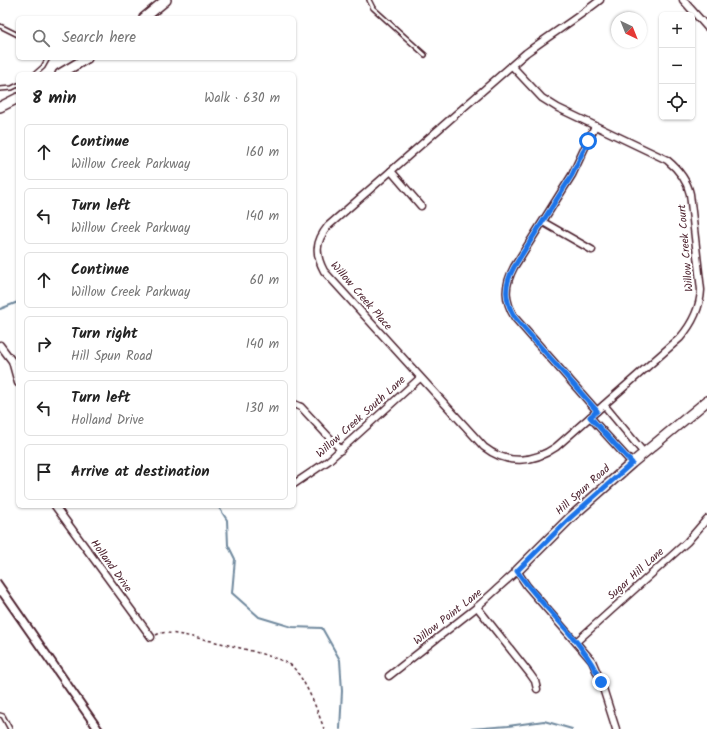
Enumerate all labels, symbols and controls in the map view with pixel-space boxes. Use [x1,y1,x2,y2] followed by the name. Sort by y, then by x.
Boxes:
[611,12,647,48] north arrow
[659,12,695,120] map controls
[659,12,695,48] button: +
[16,16,296,60] search box
[62,26,136,50] text: Search here
[30,27,52,49] icon: search
[659,48,695,84] button: −
[659,84,695,120] button: locate
[32,85,76,112] text: 8 min
[204,88,280,109] text: Walk · 630 m
[71,130,129,154] text: Continue
[579,132,597,150] route start
[33,141,55,163] icon: ahead
[246,142,279,163] text: 160 m
[71,154,190,175] text: Willow Creek Parkway
[71,194,131,218] text: Turn left
[673,203,699,293] street label: Willow Creek Court
[33,205,55,227] icon: left
[246,206,279,227] text: 140 m
[71,218,190,239] text: Willow Creek Parkway
[326,257,396,335] street label: Willow Creek Place
[71,258,129,282] text: Continue
[33,269,55,291] icon: ahead
[250,270,279,291] text: 60 m
[71,282,190,303] text: Willow Creek Parkway
[71,322,138,346] text: Turn right
[33,333,55,355] icon: right
[246,334,279,355] text: 140 m
[71,346,152,367] text: Hill Spun Road
[312,372,410,462] street label: Willow Creek South Lane
[71,386,131,410] text: Turn left
[33,397,55,419] icon: left
[245,398,279,419] text: 130 m
[71,410,144,431] text: Holland Drive
[71,460,210,484] text: Arrive at destination
[552,460,615,520] street label: Hill Spun Road
[33,461,55,483] icon: arrive
[86,536,136,596] street label: Holland Drive
[603,543,669,605] street label: Sugar Hill Lane
[410,584,486,650] street label: Willow Point Lane
[592,673,610,691] route end

